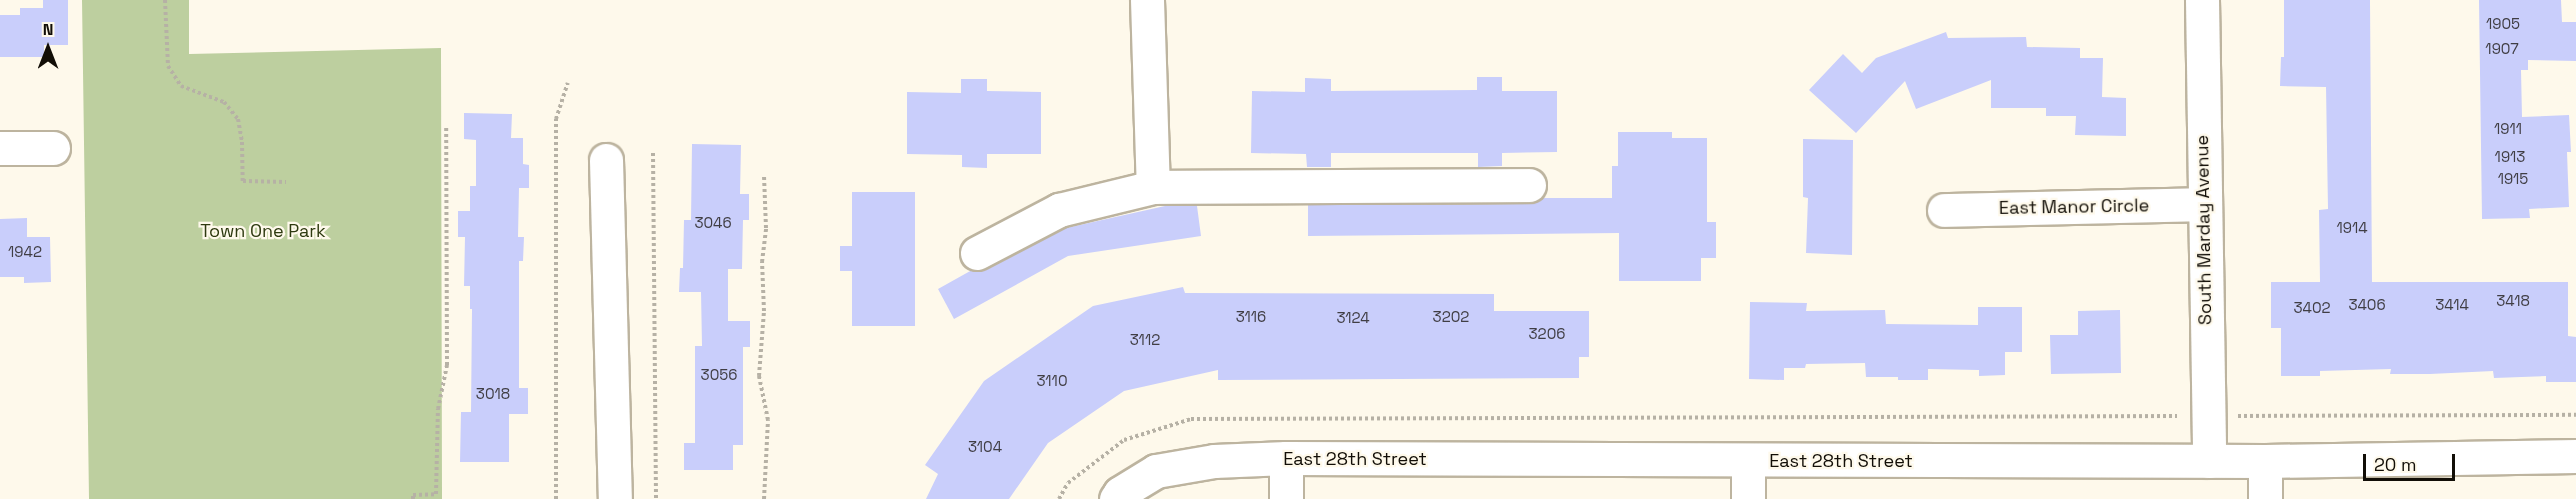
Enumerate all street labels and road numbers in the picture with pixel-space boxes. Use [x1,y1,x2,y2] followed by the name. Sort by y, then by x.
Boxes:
[2192,135,2216,325] street label: South Marday Avenue
[1999,195,2149,219] street label: East Manor Circle
[1283,448,1427,470] street label: East 28th Street
[1769,450,1913,472] street label: East 28th Street

